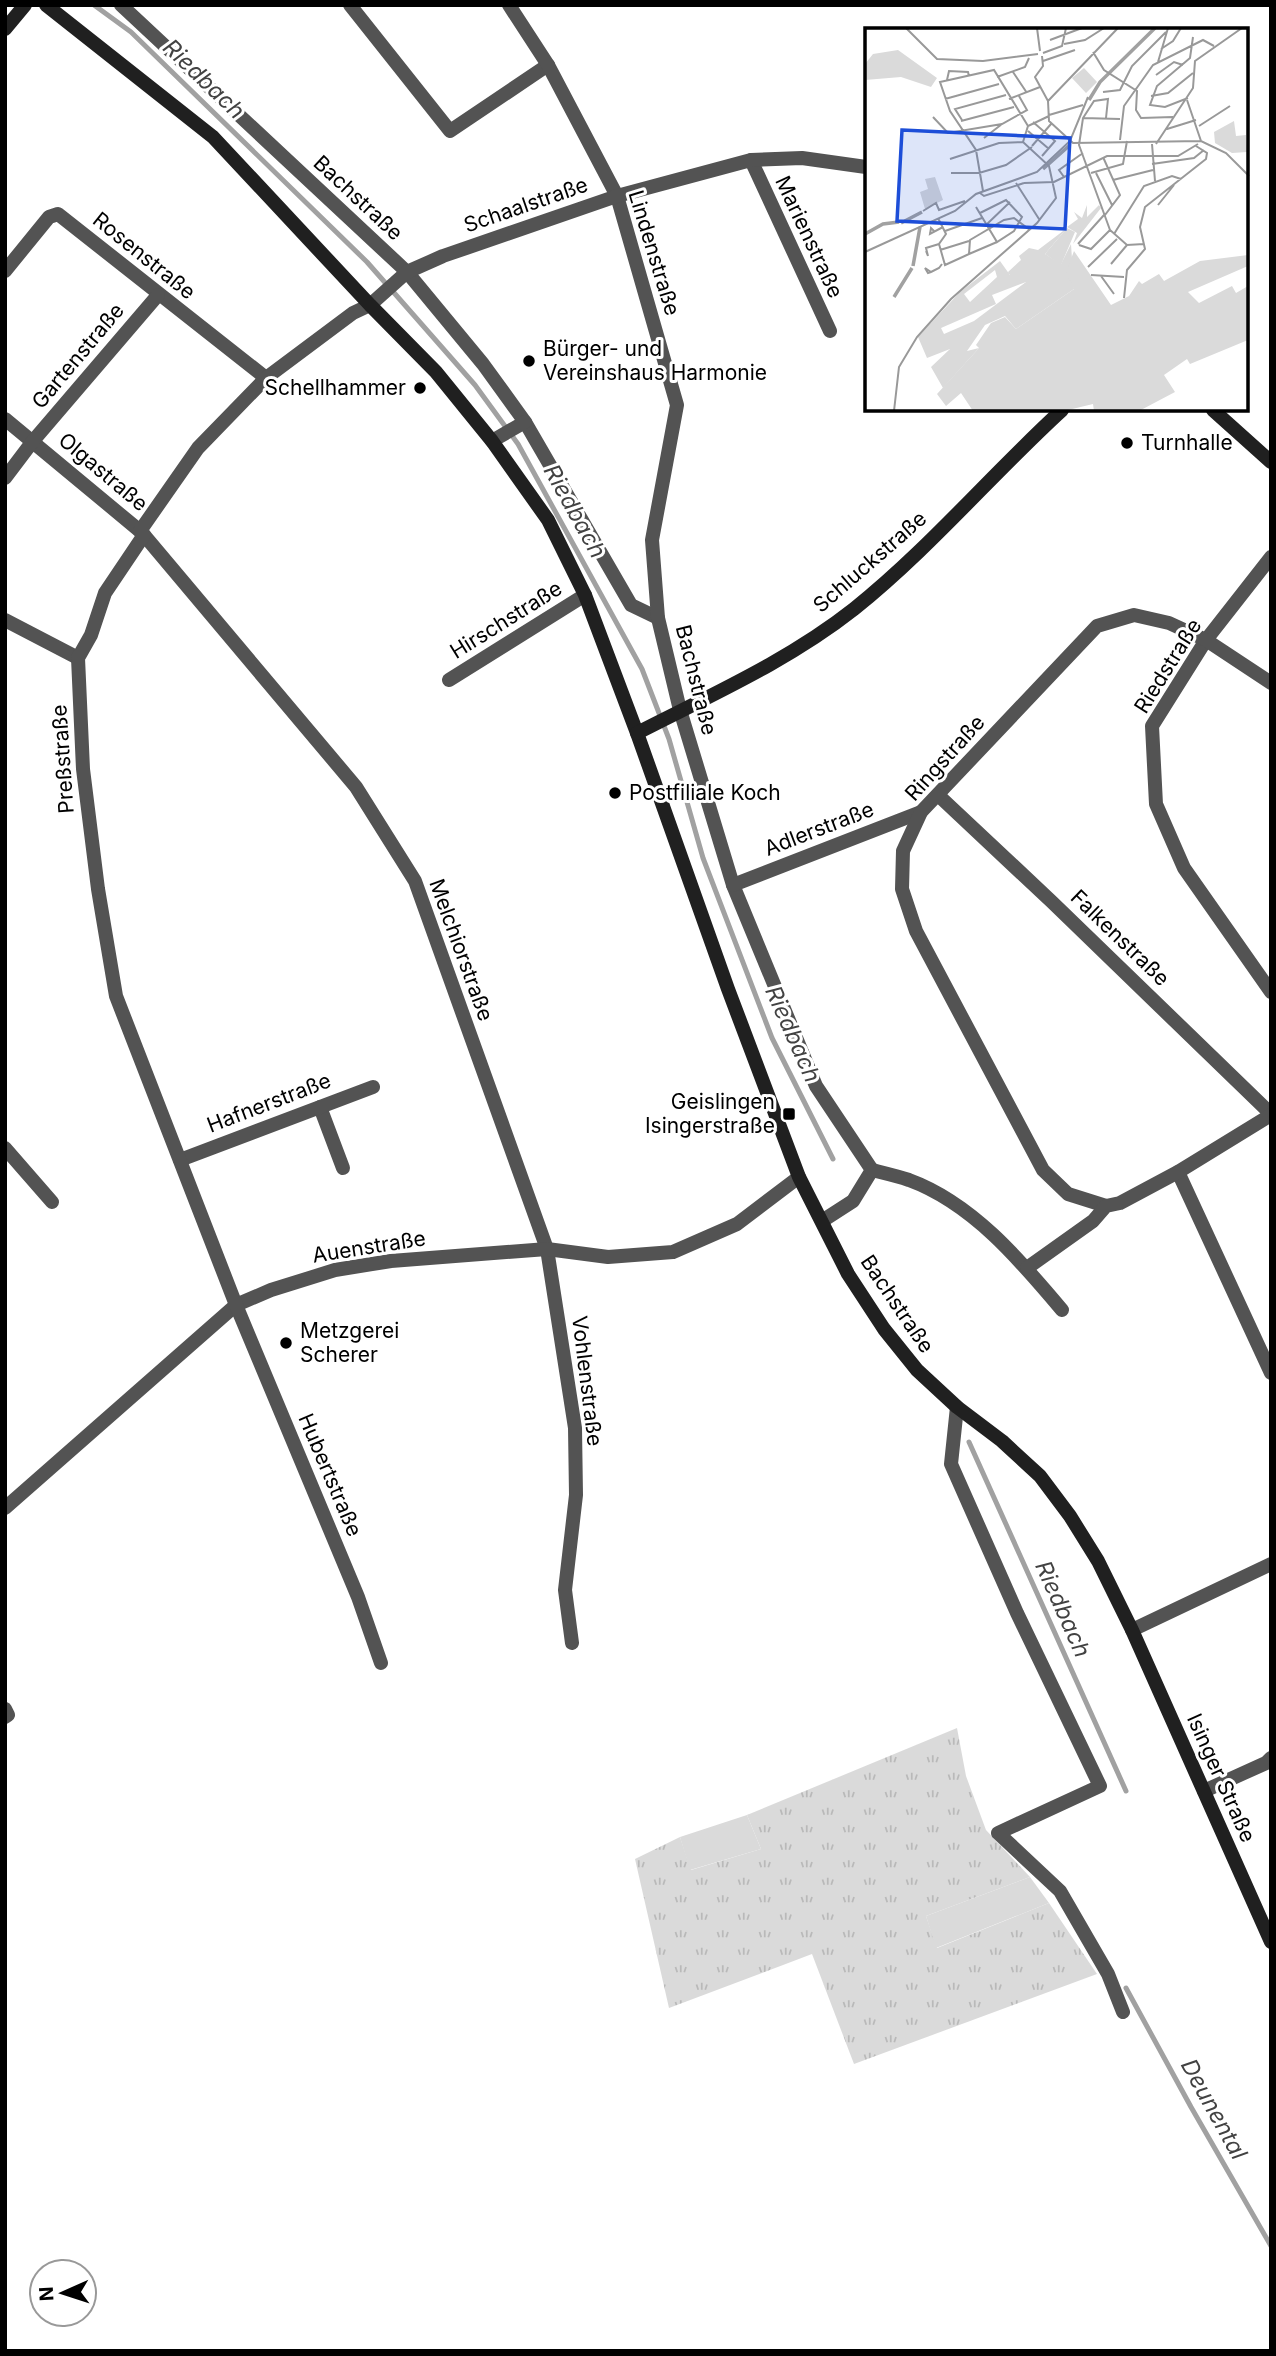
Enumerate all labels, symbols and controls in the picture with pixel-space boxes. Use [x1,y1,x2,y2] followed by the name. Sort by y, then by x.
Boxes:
[865,28,1248,411] inset map
[157,33,251,125] water label: Riedbach
[309,150,408,245] street label: Bachstraße
[461,172,591,237] street label: Schaalstraße
[770,172,849,302] street label: Marienstraße
[624,187,685,319] street label: Lindenstraße
[88,207,201,304] street label: Rosenstraße
[26,298,129,413] street label: Gartenstraße
[543,336,767,385] place label: Bürger- und Vereinshaus Harmonie
[521,353,537,369] marker: Bürger- und Vereinshaus Harmonie
[265,375,406,400] place label: Schellhammer
[412,380,428,396] marker: Schellhammer
[54,427,153,516] street label: Olgastraße
[1141,430,1233,455] place label: Turnhalle
[1119,435,1135,451] marker: Turnhalle
[538,459,612,563] water label: Riedbach
[808,506,931,618] street label: Schluckstraße
[445,575,566,664] street label: Hirschstraße
[1129,614,1206,718] street label: Riedstraße
[671,622,722,738] street label: Bachstraße
[46,704,79,814] street label: Preßstraße
[900,710,990,806] street label: Ringstraße
[629,780,781,805] place label: Postfiliale Koch
[607,785,623,801] marker: Postfiliale Koch
[760,796,877,861] street label: Adlerstraße
[424,875,499,1024] street label: Melchiorstraße
[1066,884,1175,991] street label: Falkenstraße
[759,981,827,1087] water label: Riedbach
[203,1067,334,1138] street label: Hafnerstraße
[645,1089,775,1138] place label: Geislingen Isingerstraße
[781,1106,797,1122] marker: Geislingen Isingerstraße
[310,1225,427,1268] street label: Auenstraße
[856,1250,939,1357] street label: Bachstraße
[567,1314,608,1447] street label: Vohlenstraße
[300,1318,399,1367] place label: Metzgerei Scherer
[278,1335,294,1351] marker: Metzgerei Scherer
[293,1410,368,1540] street label: Hubertstraße
[1029,1556,1097,1662] water label: Riedbach
[1182,1709,1261,1846] street label: Isinger Straße
[1175,2054,1253,2165] water label: Deunental
[28,2258,98,2328] north arrow
[35,2286,58,2302] text: N

